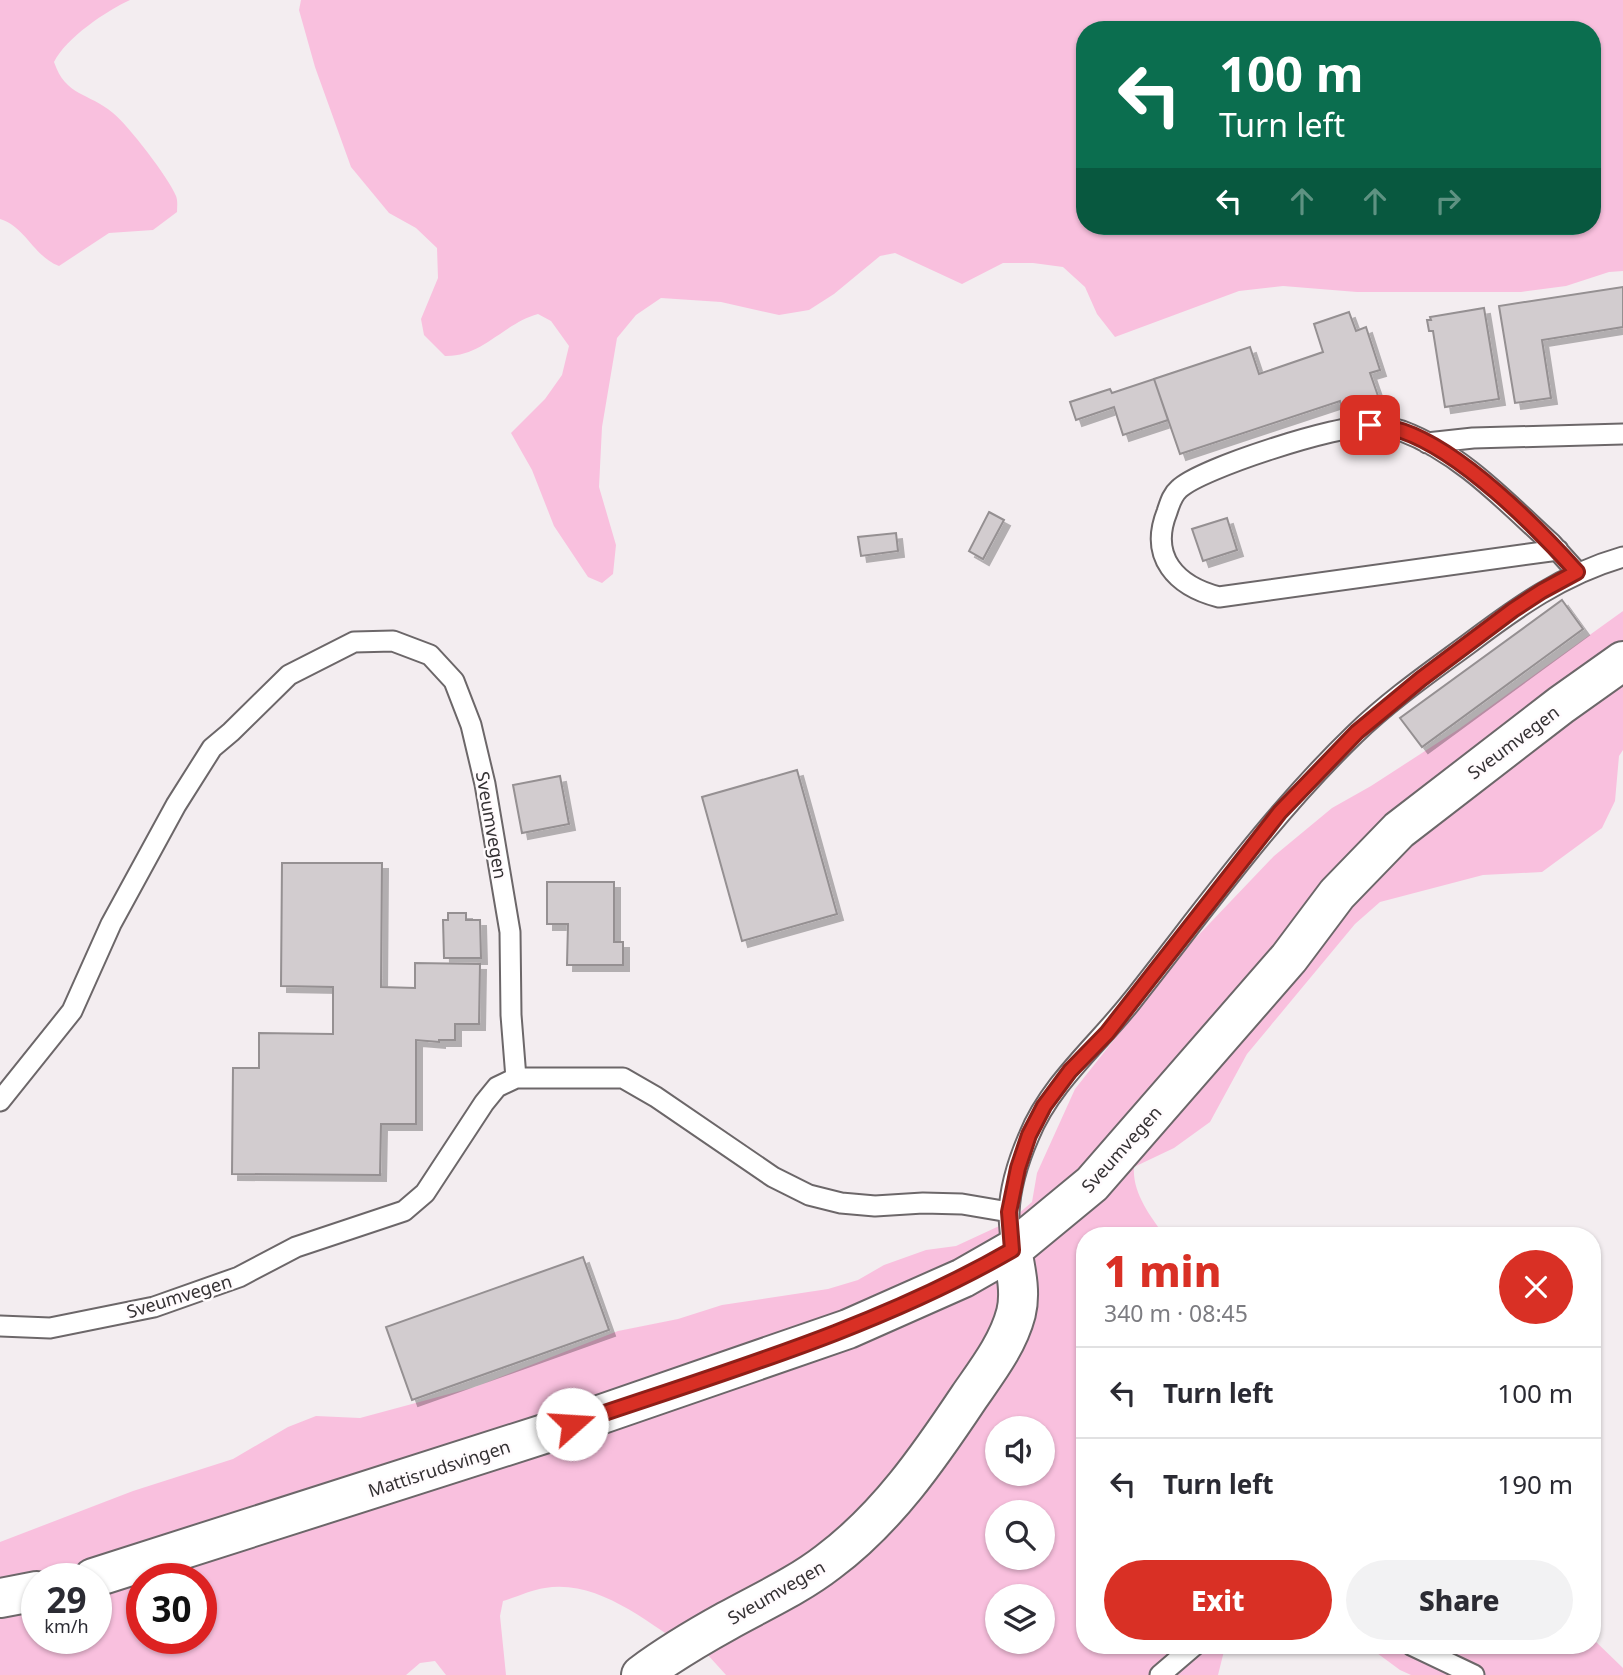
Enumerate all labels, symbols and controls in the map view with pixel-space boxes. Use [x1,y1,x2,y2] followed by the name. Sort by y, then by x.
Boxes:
[1219,40,1364,106] text: 100 m
[1104,49,1195,140] icon: left
[1219,103,1345,146] text: Turn left
[1210,182,1248,220] icon: left
[1283,182,1321,220] icon: ahead
[1356,182,1394,220] icon: ahead
[1429,182,1467,220] icon: right
[1340,395,1400,455] pin
[1351,406,1389,444] icon: arrive
[1462,700,1564,784] street label: Sveumvegen
[471,769,513,881] street label: Sveumvegen
[1076,1101,1166,1197] street label: Sveumvegen
[1104,1242,1221,1299] text: 1 min
[1499,1250,1573,1324] button: close
[123,1269,235,1323] street label: Sveumvegen
[1104,1297,1248,1329] text: 340 m · 08:45
[1104,1374,1142,1412] icon: left
[1163,1375,1274,1411] text: Turn left
[1497,1375,1573,1411] text: 100 m
[535,1387,609,1461] position arrow
[985,1416,1055,1654] map controls
[985,1416,1055,1486] button: sound
[365,1434,513,1502] street label: Mattisrudsvingen
[1104,1465,1142,1503] icon: left
[1163,1466,1274,1502] text: Turn left
[1497,1466,1573,1502] text: 190 m
[985,1500,1055,1570] button: search
[723,1554,829,1630] street label: Sveumvegen
[1104,1560,1332,1640] button: Exit
[1346,1560,1573,1640] button: Share
[126,1563,217,1654] speed limit sign: 30
[46,1576,87,1623] text: 29
[985,1584,1055,1654] button: layers
[44,1614,89,1638] text: km/h

